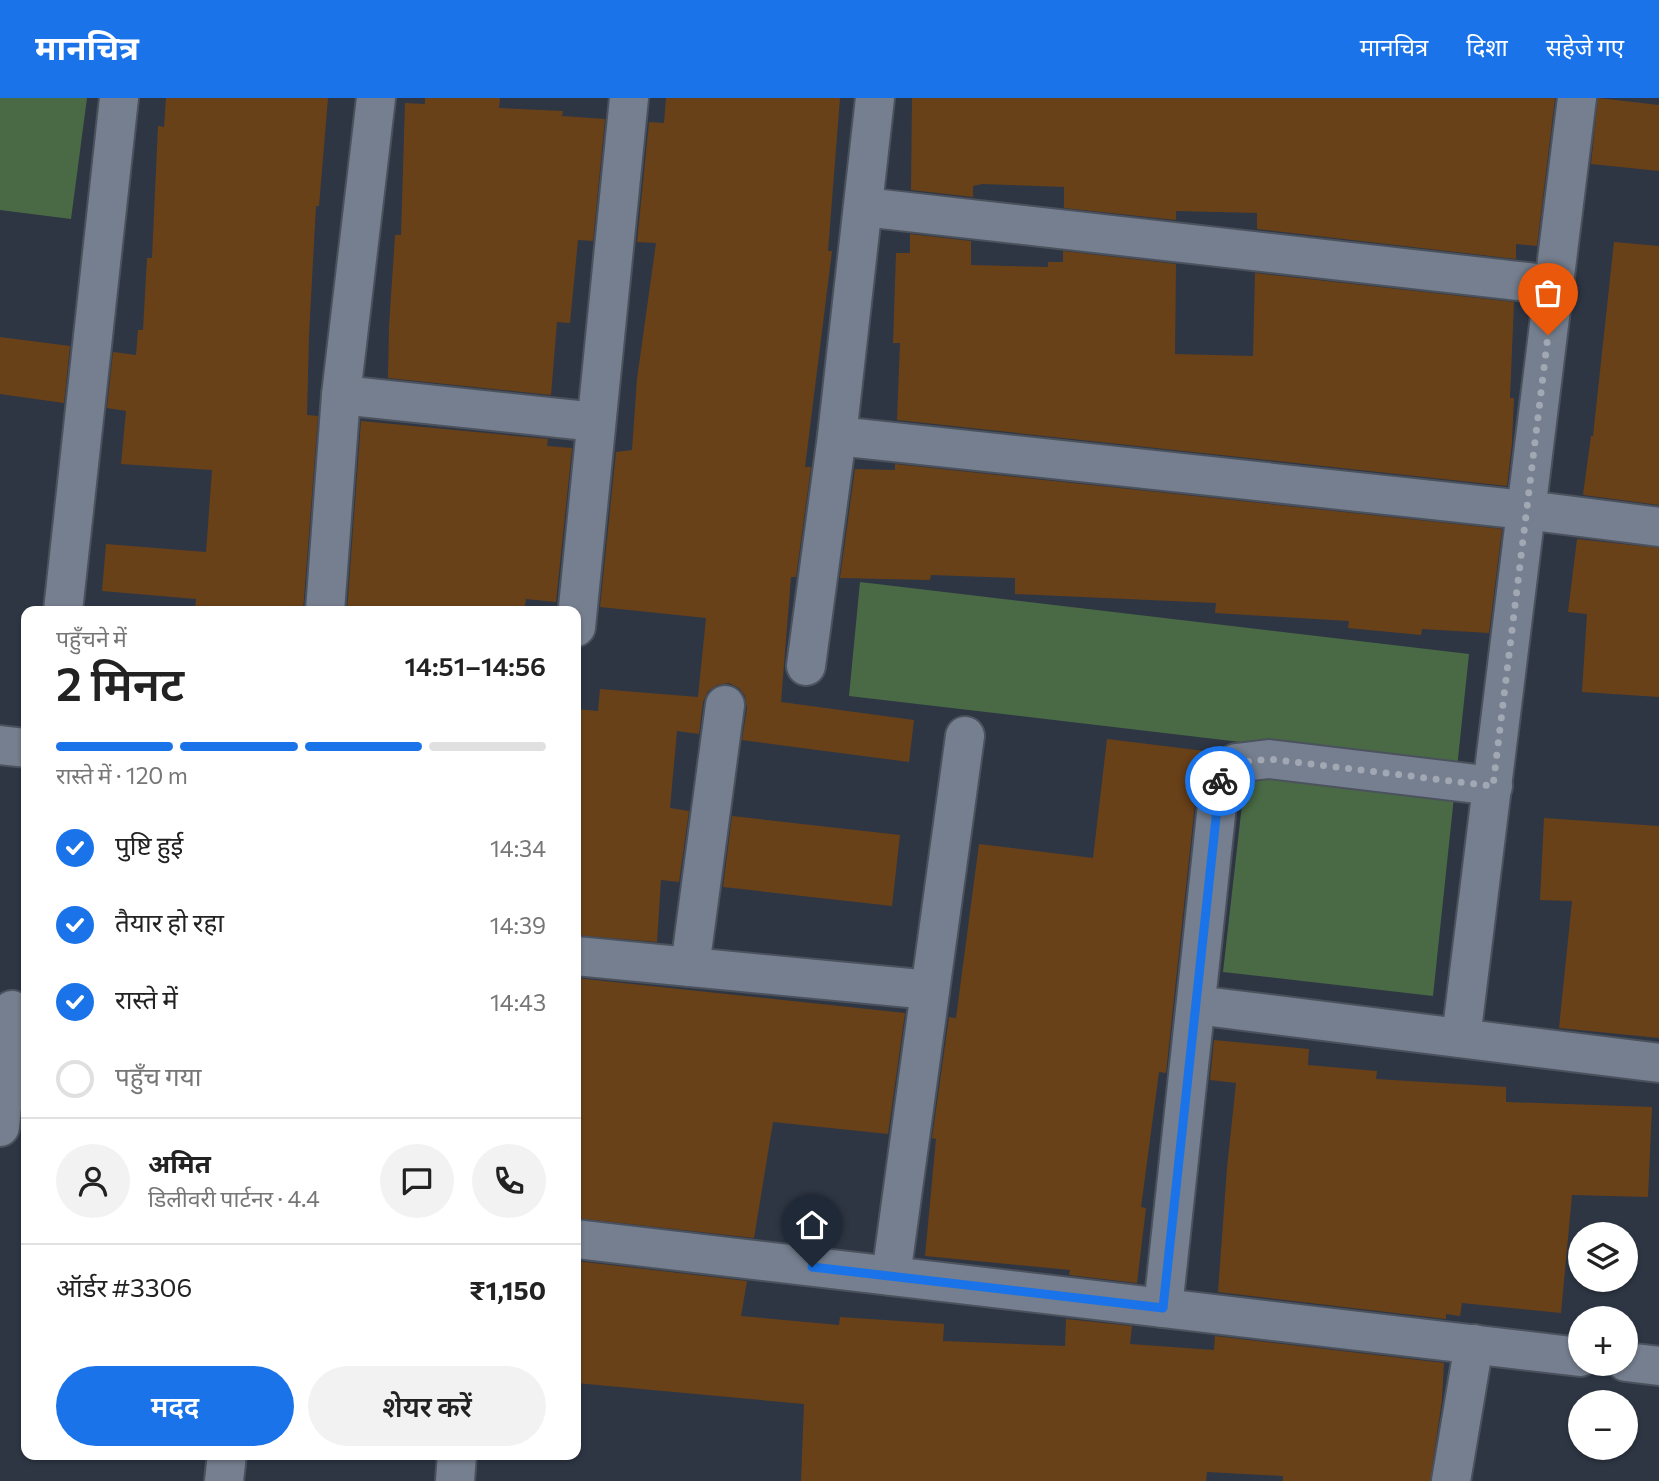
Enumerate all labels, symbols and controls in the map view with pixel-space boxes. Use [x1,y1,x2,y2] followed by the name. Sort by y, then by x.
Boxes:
[35,26,139,67] text: मानचित्र
[1360,32,1428,61] text: मानचित्र
[1466,32,1508,61] text: दिशा
[1546,32,1624,61] text: सहेजे गए
[1518,263,1578,335] pin
[1529,274,1567,312] icon: bag
[56,624,127,652] text: पहुँचने में
[405,650,546,681] text: 14:51–14:56
[56,654,184,710] text: 2 मिनट
[1185,746,1255,816] courier
[56,761,188,789] text: रास्ते में · 120 m
[1201,762,1239,800] icon: bike
[56,829,94,867] icon: check
[115,829,183,860] text: पुष्टि हुई
[490,834,546,862] text: 14:34
[56,906,94,944] icon: check
[115,906,224,937] text: तैयार हो रहा
[490,911,546,939] text: 14:39
[56,983,94,1021] icon: check
[115,983,178,1014] text: रास्ते में
[490,988,546,1016] text: 14:43
[115,1060,202,1091] text: पहुँच गया
[56,1144,130,1218] button: person
[380,1144,454,1218] button: chat
[472,1144,546,1218] button: phone
[148,1147,211,1178] text: अमित
[148,1184,320,1212] text: डिलीवरी पार्टनर · 4.4
[782,1195,842,1267] pin
[793,1206,831,1244] icon: home
[1568,1222,1638,1460] map controls
[1568,1222,1638,1292] button: layers
[56,1271,192,1302] text: ऑर्डर #3306
[469,1274,546,1305] text: ₹1,150
[1568,1306,1638,1376] button: +
[56,1366,294,1446] button: मदद
[308,1366,546,1446] button: शेयर करें
[1568,1390,1638,1460] button: −

